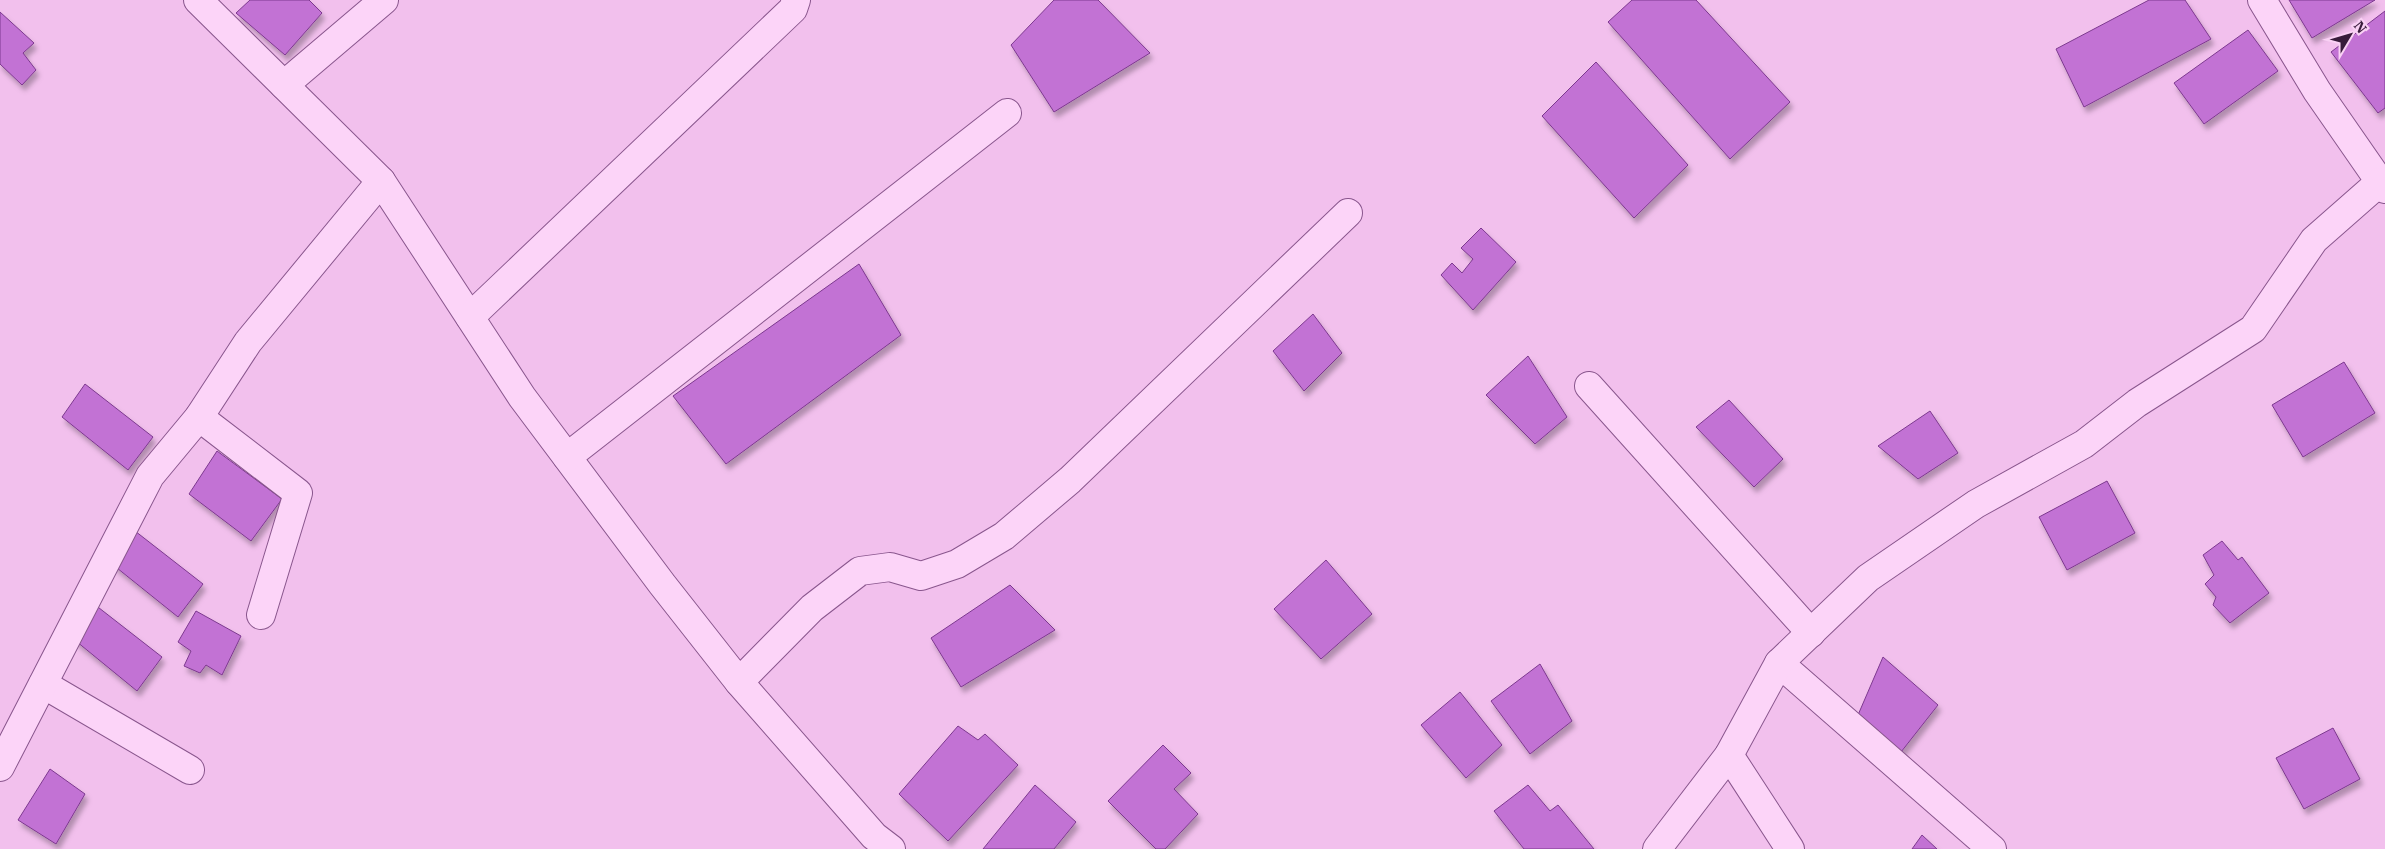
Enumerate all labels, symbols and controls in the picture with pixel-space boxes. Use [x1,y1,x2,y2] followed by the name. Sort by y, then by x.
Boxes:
[2325,10,2375,60] north arrow
[2350,17,2371,37] text: N

